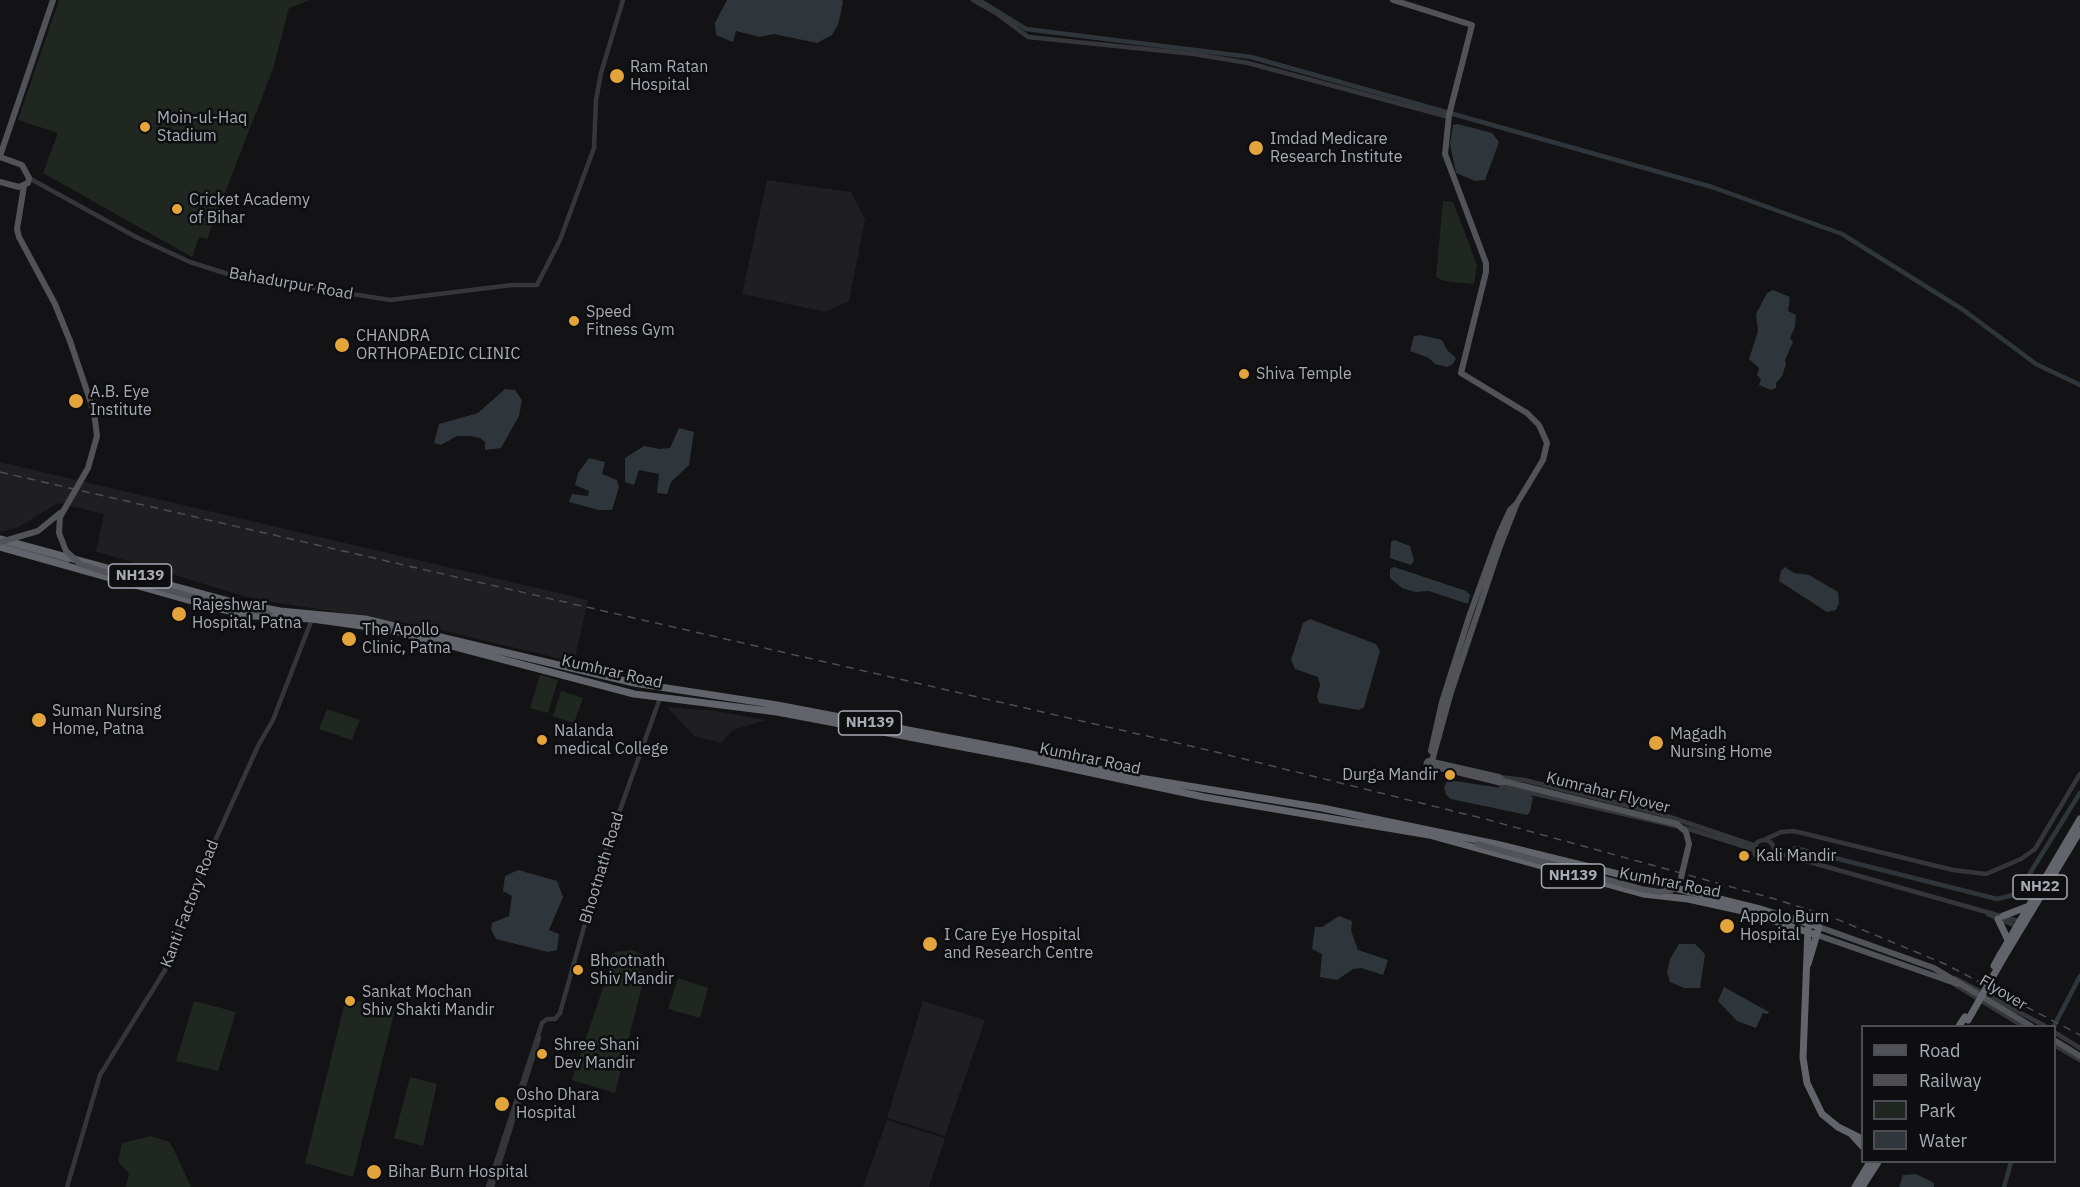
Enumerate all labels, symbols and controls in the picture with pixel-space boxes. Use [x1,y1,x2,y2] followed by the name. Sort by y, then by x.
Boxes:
[630,57,708,95] place label: Ram Ratan Hospital
[608,67,626,85] marker: Ram Ratan Hospital
[157,108,247,146] place label: Moin-ul-Haq Stadium
[138,120,152,134] marker: Moin-ul-Haq Stadium
[1270,129,1402,167] place label: Imdad Medicare Research Institute
[1247,139,1265,157] marker: Imdad Medicare Research Institute
[189,190,310,228] place label: Cricket Academy of Bihar
[170,202,184,216] marker: Cricket Academy of Bihar
[227,264,355,304] street label: Bahadurpur Road
[586,302,675,340] place label: Speed Fitness Gym
[567,314,581,328] marker: Speed Fitness Gym
[356,326,520,364] place label: CHANDRA ORTHOPAEDIC CLINIC
[333,336,351,354] marker: CHANDRA ORTHOPAEDIC CLINIC
[1256,364,1352,384] place label: Shiva Temple
[1237,367,1251,381] marker: Shiva Temple
[90,382,152,420] place label: A.B. Eye Institute
[67,392,85,410] marker: A.B. Eye Institute
[108,564,172,588] road number: NH139
[192,595,301,633] place label: Rajeshwar Hospital, Patna
[170,605,188,623] marker: Rajeshwar Hospital, Patna
[362,620,451,658] place label: The Apollo Clinic, Patna
[340,630,358,648] marker: The Apollo Clinic, Patna
[560,651,664,693] street label: Kumhrar Road
[52,701,161,739] place label: Suman Nursing Home, Patna
[30,711,48,729] marker: Suman Nursing Home, Patna
[838,711,902,735] road number: NH139
[554,721,668,759] place label: Nalanda medical College
[1670,724,1772,762] place label: Magadh Nursing Home
[535,733,549,747] marker: Nalanda medical College
[1647,734,1665,752] marker: Magadh Nursing Home
[1038,739,1142,779] street label: Kumhrar Road
[1342,765,1438,785] place label: Durga Mandir
[1443,768,1457,782] marker: Durga Mandir
[1544,768,1672,818] street label: Kumrahar Flyover
[576,810,628,926] street label: Bhootnath Road
[157,838,223,970] street label: Kanti Factory Road
[1756,846,1836,866] place label: Kali Mandir
[1737,849,1751,863] marker: Kali Mandir
[1542,864,1604,888] road number: NH139
[1618,864,1722,902] street label: Kumhrar Road
[2013,875,2067,899] road number: NH22
[1740,907,1829,945] place label: Appolo Burn Hospital
[1718,917,1736,935] marker: Appolo Burn Hospital
[944,925,1093,963] place label: I Care Eye Hospital and Research Centre
[921,935,939,953] marker: I Care Eye Hospital and Research Centre
[590,951,674,989] place label: Bhootnath Shiv Mandir
[571,963,585,977] marker: Bhootnath Shiv Mandir
[1976,971,2030,1015] street label: Flyover
[362,982,494,1020] place label: Sankat Mochan Shiv Shakti Mandir
[343,994,357,1008] marker: Sankat Mochan Shiv Shakti Mandir
[1861,1025,2056,1163] legend
[554,1035,640,1073] place label: Shree Shani Dev Mandir
[1919,1039,1960,1062] text: Road
[535,1047,549,1061] marker: Shree Shani Dev Mandir
[1919,1069,1981,1092] text: Railway
[516,1085,600,1123] place label: Osho Dhara Hospital
[493,1095,511,1113] marker: Osho Dhara Hospital
[1919,1099,1955,1122] text: Park
[1919,1129,1967,1152] text: Water
[388,1162,528,1182] place label: Bihar Burn Hospital
[365,1163,383,1181] marker: Bihar Burn Hospital

